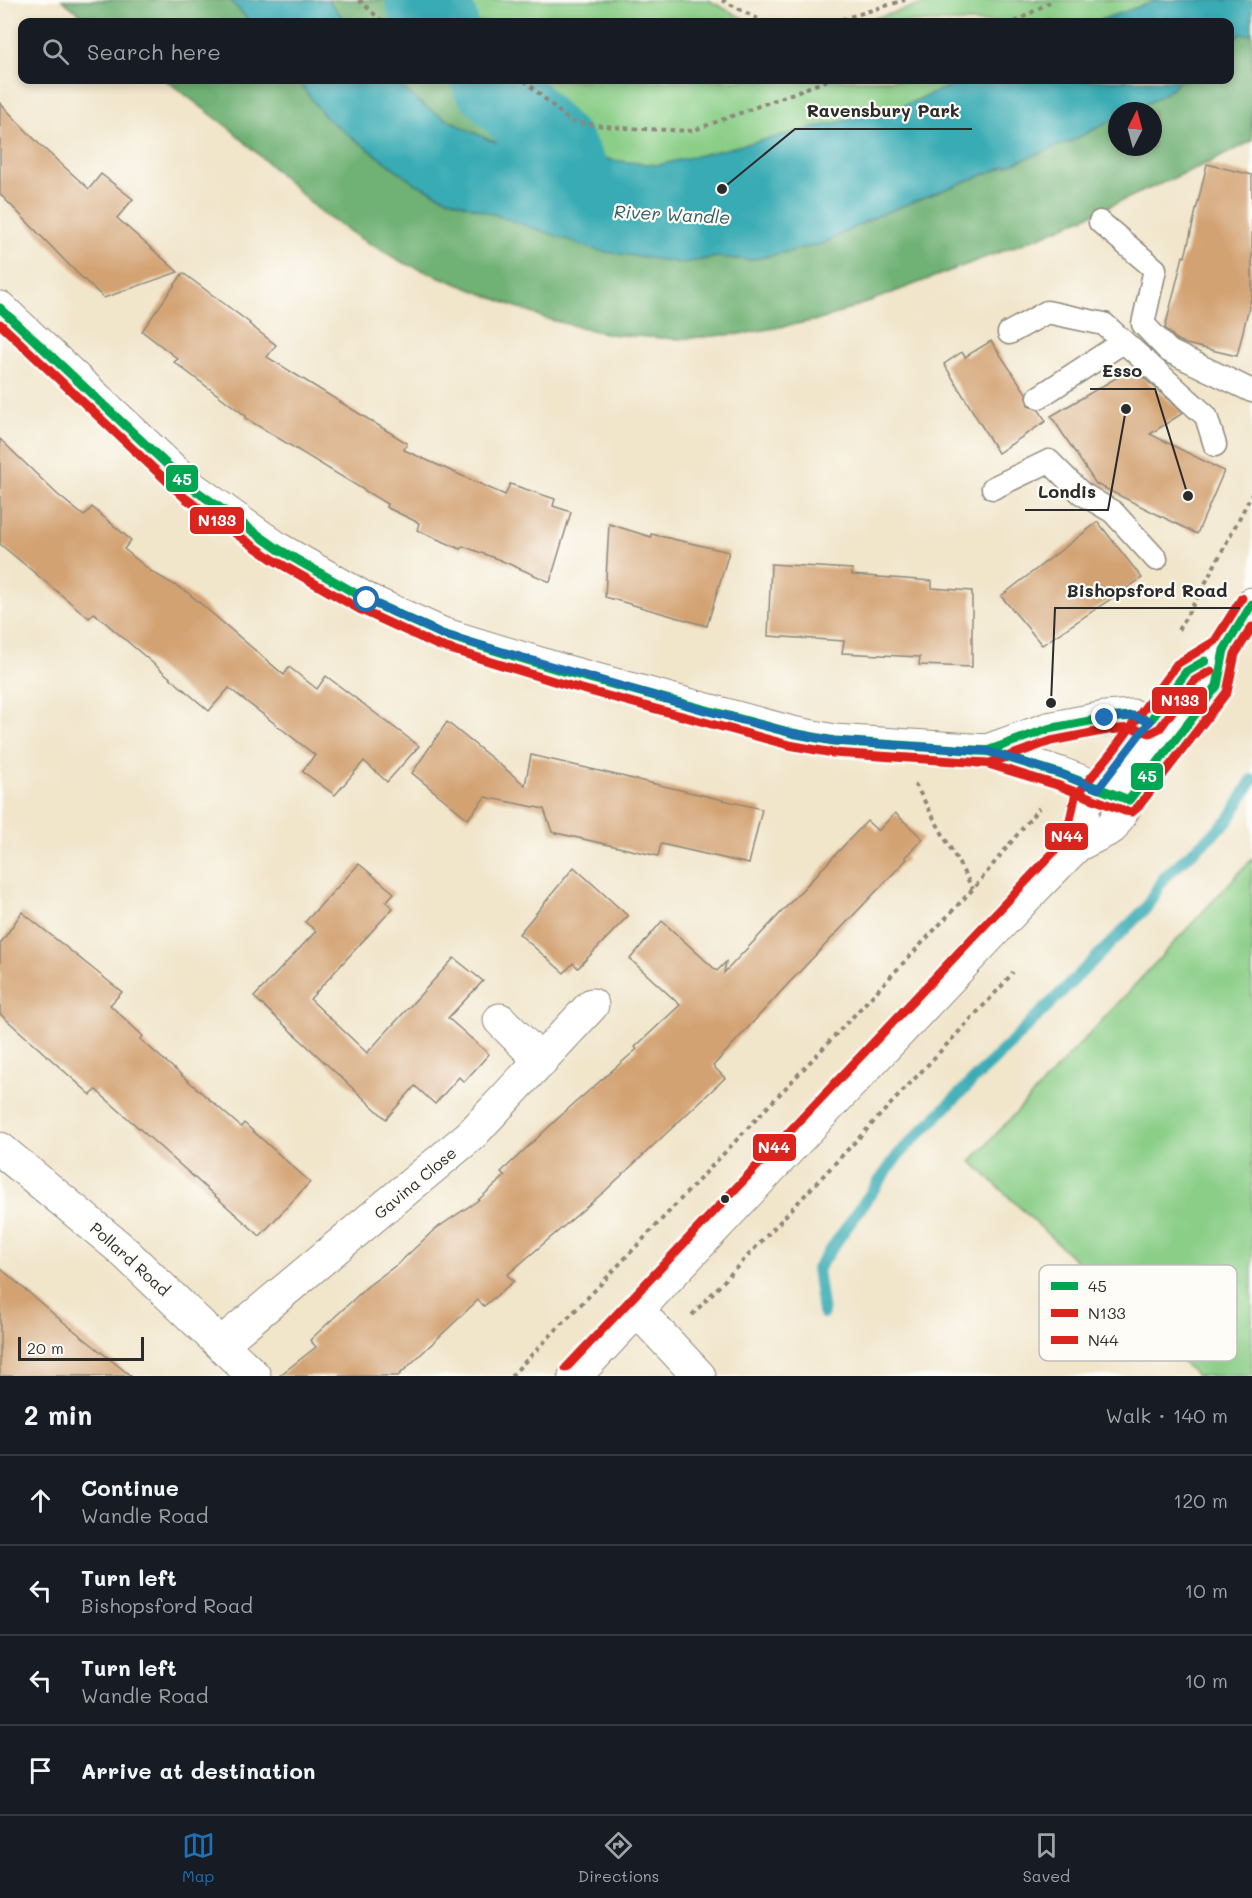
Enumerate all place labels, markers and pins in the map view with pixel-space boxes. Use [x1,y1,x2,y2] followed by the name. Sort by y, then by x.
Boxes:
[795,93,972,129] callout: Ravensbury Park
[1090,353,1155,389] callout: Esso
[1025,474,1108,510] callout: Londis
[1055,572,1240,608] callout: Bishopsford Road
[719,1193,731,1205] unlabelled marker

